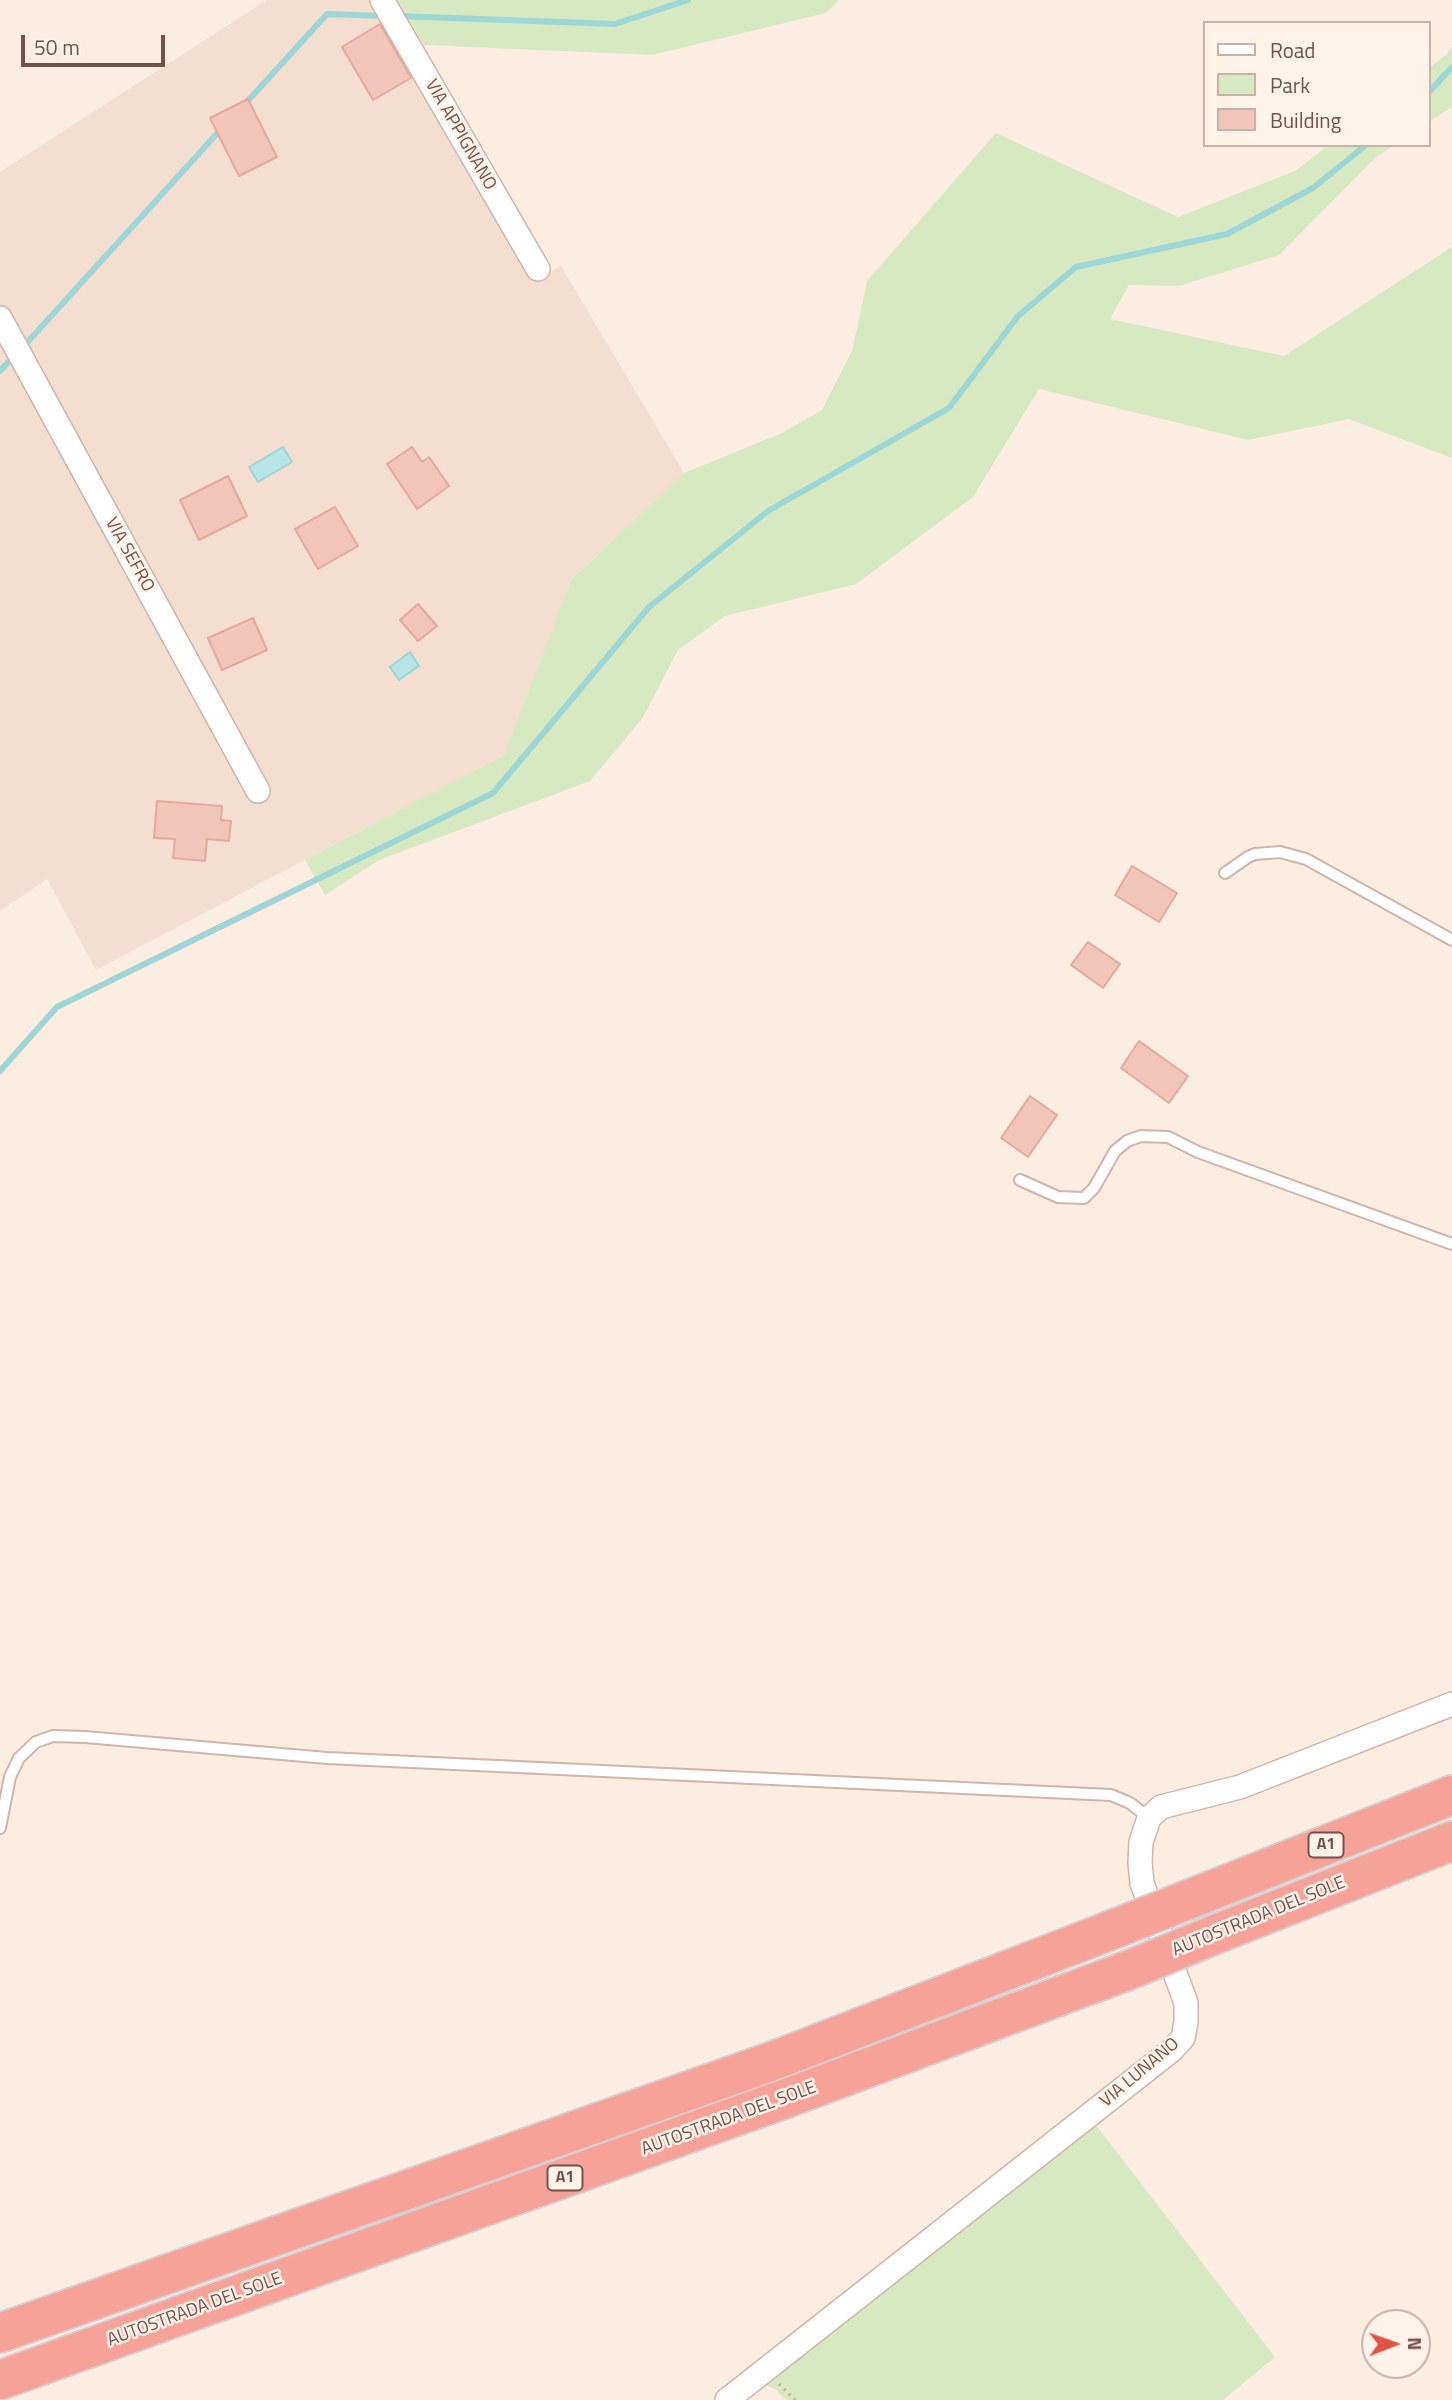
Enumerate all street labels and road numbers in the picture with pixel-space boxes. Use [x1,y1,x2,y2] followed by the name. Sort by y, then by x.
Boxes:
[420,76,500,194] street label: VIA APPIGNANO
[100,514,158,596] street label: VIA SEFRO
[1308,1832,1344,1857] road number: A1
[1169,1872,1349,1962] street label: AUTOSTRADA DEL SOLE
[1096,2034,1184,2112] street label: VIA LUNANO
[639,2077,819,2161] street label: AUTOSTRADA DEL SOLE
[548,2166,582,2190] road number: A1
[105,2268,285,2352] street label: AUTOSTRADA DEL SOLE

